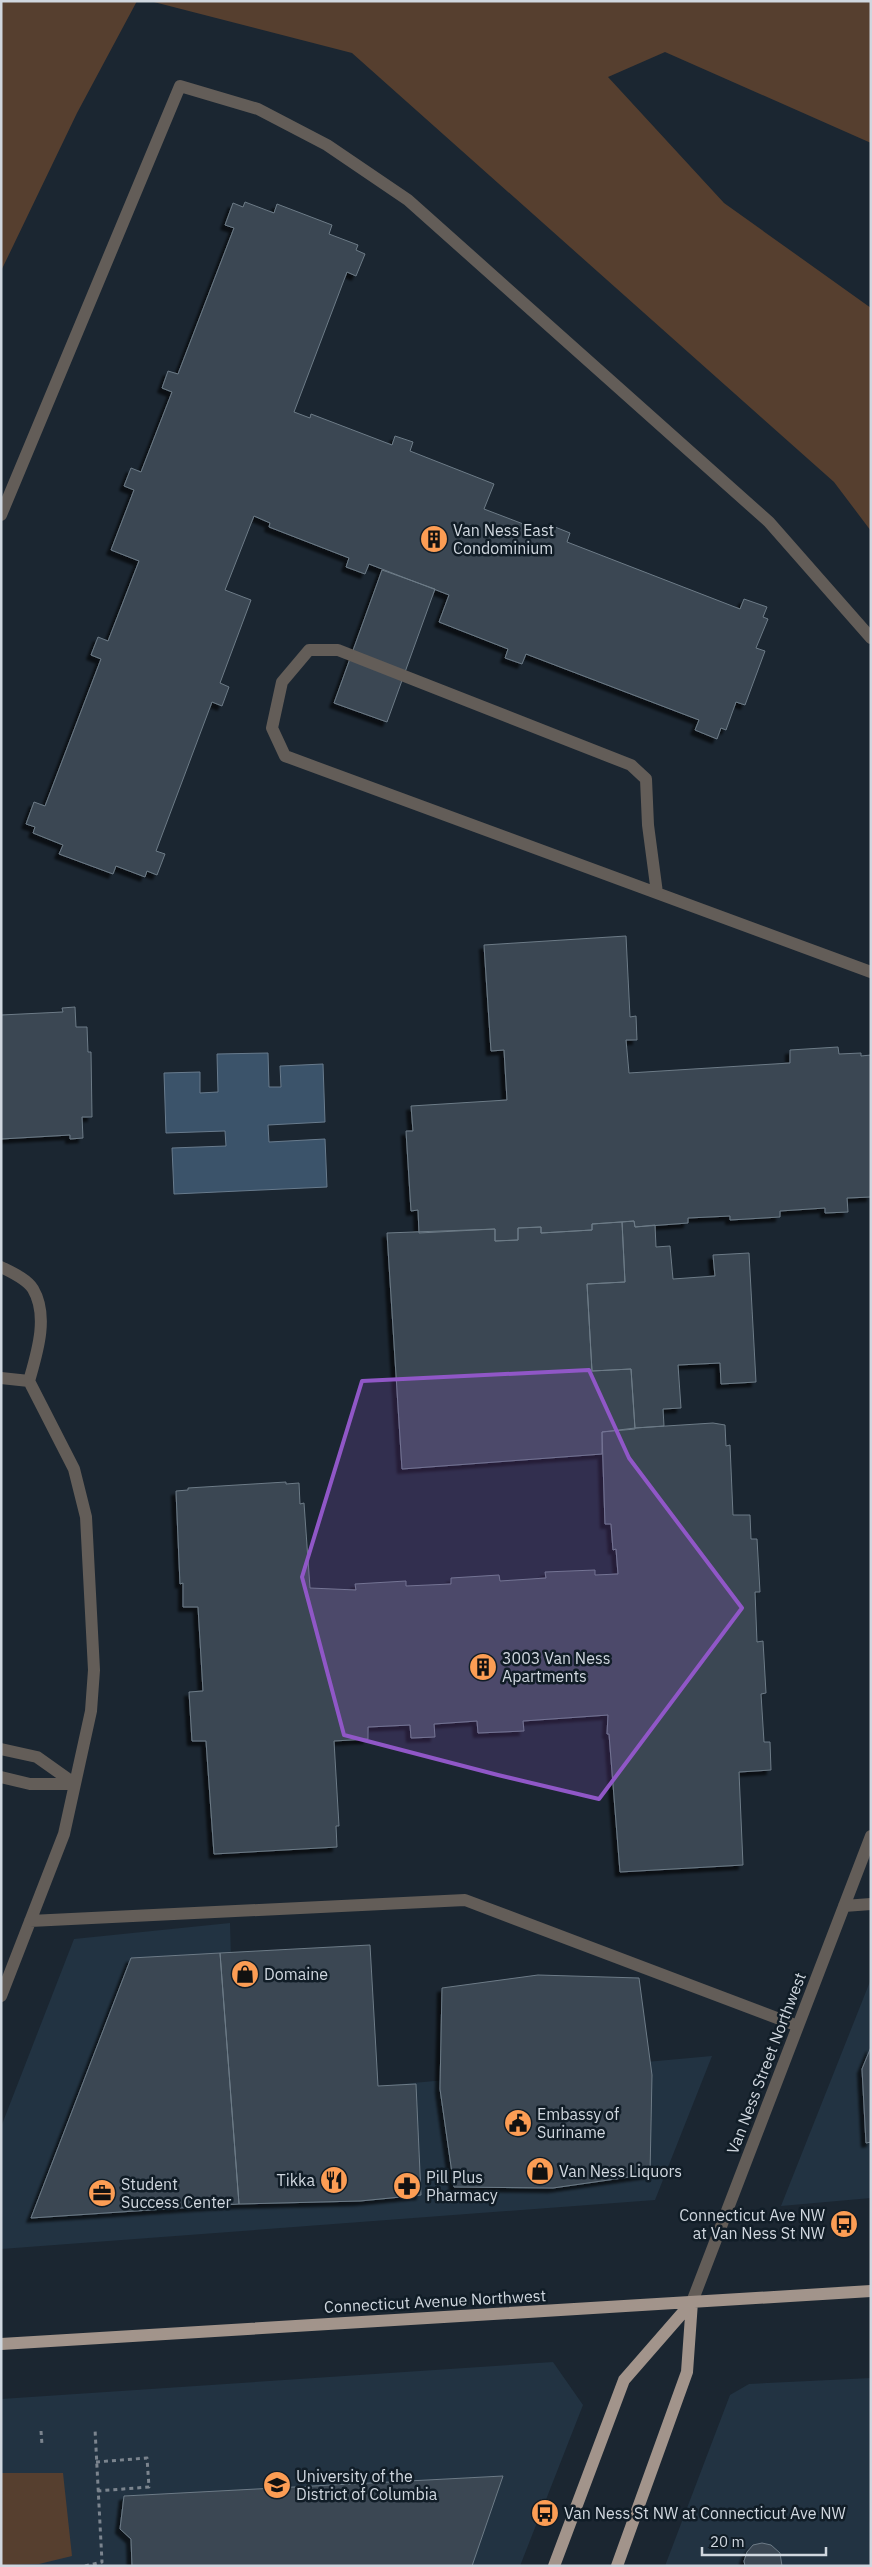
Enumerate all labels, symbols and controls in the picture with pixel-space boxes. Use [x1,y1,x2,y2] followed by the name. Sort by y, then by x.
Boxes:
[453,520,554,558] place label: Van Ness East Condominium
[419,524,449,554] building icon: Van Ness East Condominium
[502,1648,610,1686] place label: 3003 Van Ness Apartments
[468,1652,498,1682] building icon: 3003 Van Ness Apartments
[230,1959,260,1989] shop icon: Domaine
[264,1964,328,1984] place label: Domaine
[722,1969,810,2157] street label: Van Ness Street Northwest
[537,2104,619,2142] place label: Embassy of Suriname
[503,2108,533,2138] public building icon: Embassy of Suriname
[525,2156,555,2186] shop icon: Van Ness Liquors
[559,2161,682,2181] place label: Van Ness Liquors
[319,2165,349,2195] restaurant icon: Tikka
[426,2167,498,2205] place label: Pill Plus Pharmacy
[277,2170,315,2190] place label: Tikka
[392,2171,422,2201] pharmacy icon: Pill Plus Pharmacy
[121,2174,231,2212] place label: Student Success Center
[87,2178,117,2208] office icon: Student Success Center
[679,2205,825,2243] place label: Connecticut Ave NW at Van Ness St NW
[829,2209,859,2239] bus stop icon: Connecticut Ave NW at Van Ness St NW
[323,2285,547,2317] street label: Connecticut Avenue Northwest
[296,2466,438,2504] place label: University of the District of Columbia
[262,2470,292,2500] school or university icon: University of the District of Columbia
[530,2498,560,2528] bus stop icon: Van Ness St NW at Connecticut Ave NW
[564,2503,846,2523] place label: Van Ness St NW at Connecticut Ave NW
[702,2524,826,2556] scale bar
[710,2532,745,2551] text: 20 m

